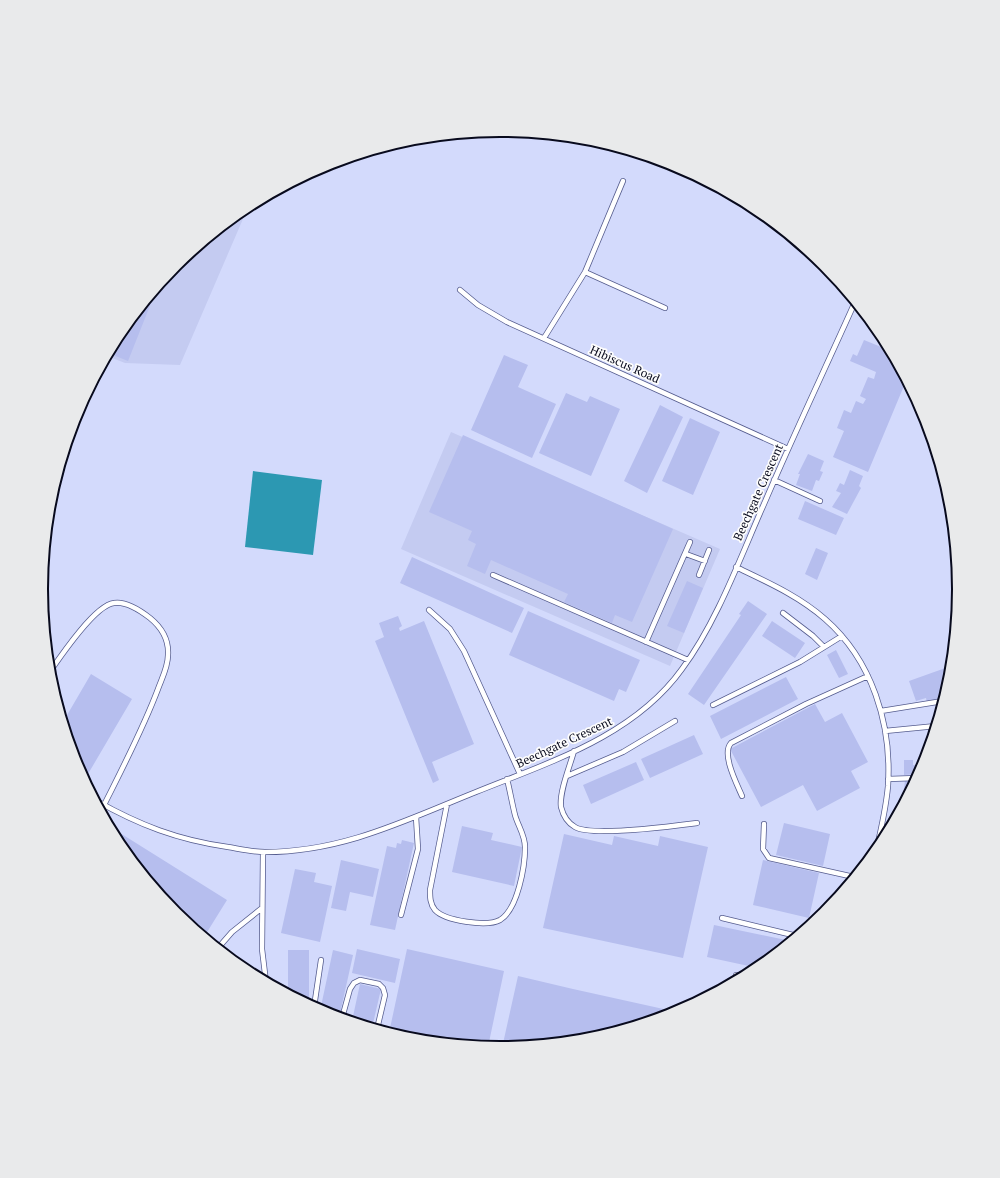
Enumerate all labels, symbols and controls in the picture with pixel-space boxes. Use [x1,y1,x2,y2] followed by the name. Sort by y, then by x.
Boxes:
[588,342,663,386] street label: Hibiscus Road
[730,441,786,543] street label: Beechgate Crescent
[514,713,615,771] street label: Beechgate Crescent

